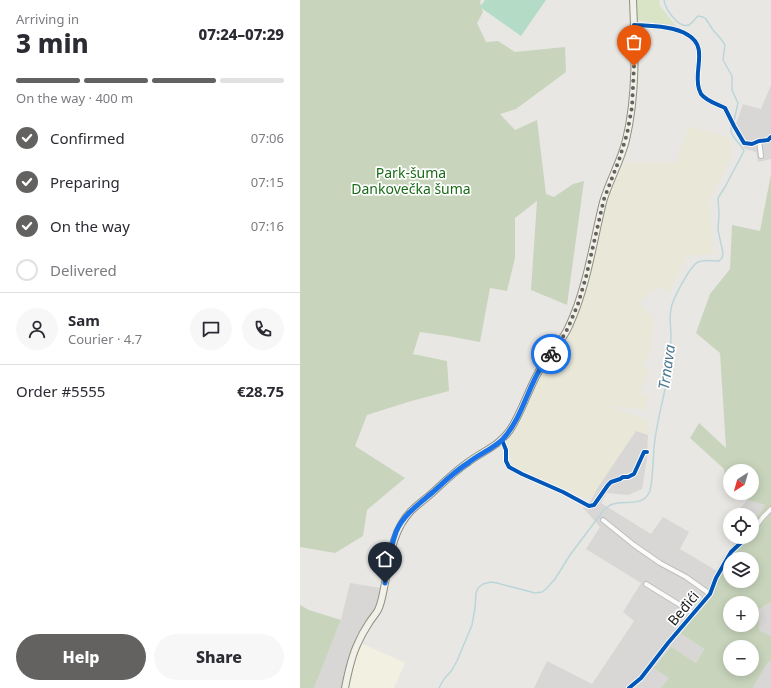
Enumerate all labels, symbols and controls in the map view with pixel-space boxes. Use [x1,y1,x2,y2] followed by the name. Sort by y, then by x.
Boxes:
[16,10,79,28] text: Arriving in
[199,24,284,44] text: 07:24–07:29
[16,25,89,61] text: 3 min
[617,25,651,66] pin
[623,31,645,53] icon: bag
[16,89,133,107] text: On the way · 400 m
[16,127,38,149] icon: check
[50,128,125,148] text: Confirmed
[251,129,284,147] text: 07:06
[351,163,471,198] park label: Park-šuma Dankovečka šuma
[16,171,38,193] icon: check
[50,172,120,192] text: Preparing
[251,173,284,191] text: 07:15
[16,215,38,237] icon: check
[50,216,130,236] text: On the way
[251,217,284,235] text: 07:16
[50,260,117,280] text: Delivered
[16,308,58,350] button: person
[190,308,232,350] button: chat
[242,308,284,350] button: phone
[68,310,100,330] text: Sam
[68,330,142,348] text: Courier · 4.7
[531,334,571,374] courier
[540,343,562,365] icon: bike
[653,343,679,391] water label: Trnava
[16,381,105,401] text: Order #5555
[237,381,284,401] text: €28.75
[723,464,759,500] north arrow
[723,464,759,676] map controls
[723,508,759,544] button: locate
[368,542,402,583] pin
[374,548,396,570] icon: home
[723,552,759,588] button: layers
[663,587,703,629] street label: Beđići
[723,596,759,632] button: +
[16,634,146,680] button: Help
[154,634,284,680] button: Share
[723,640,759,676] button: −

